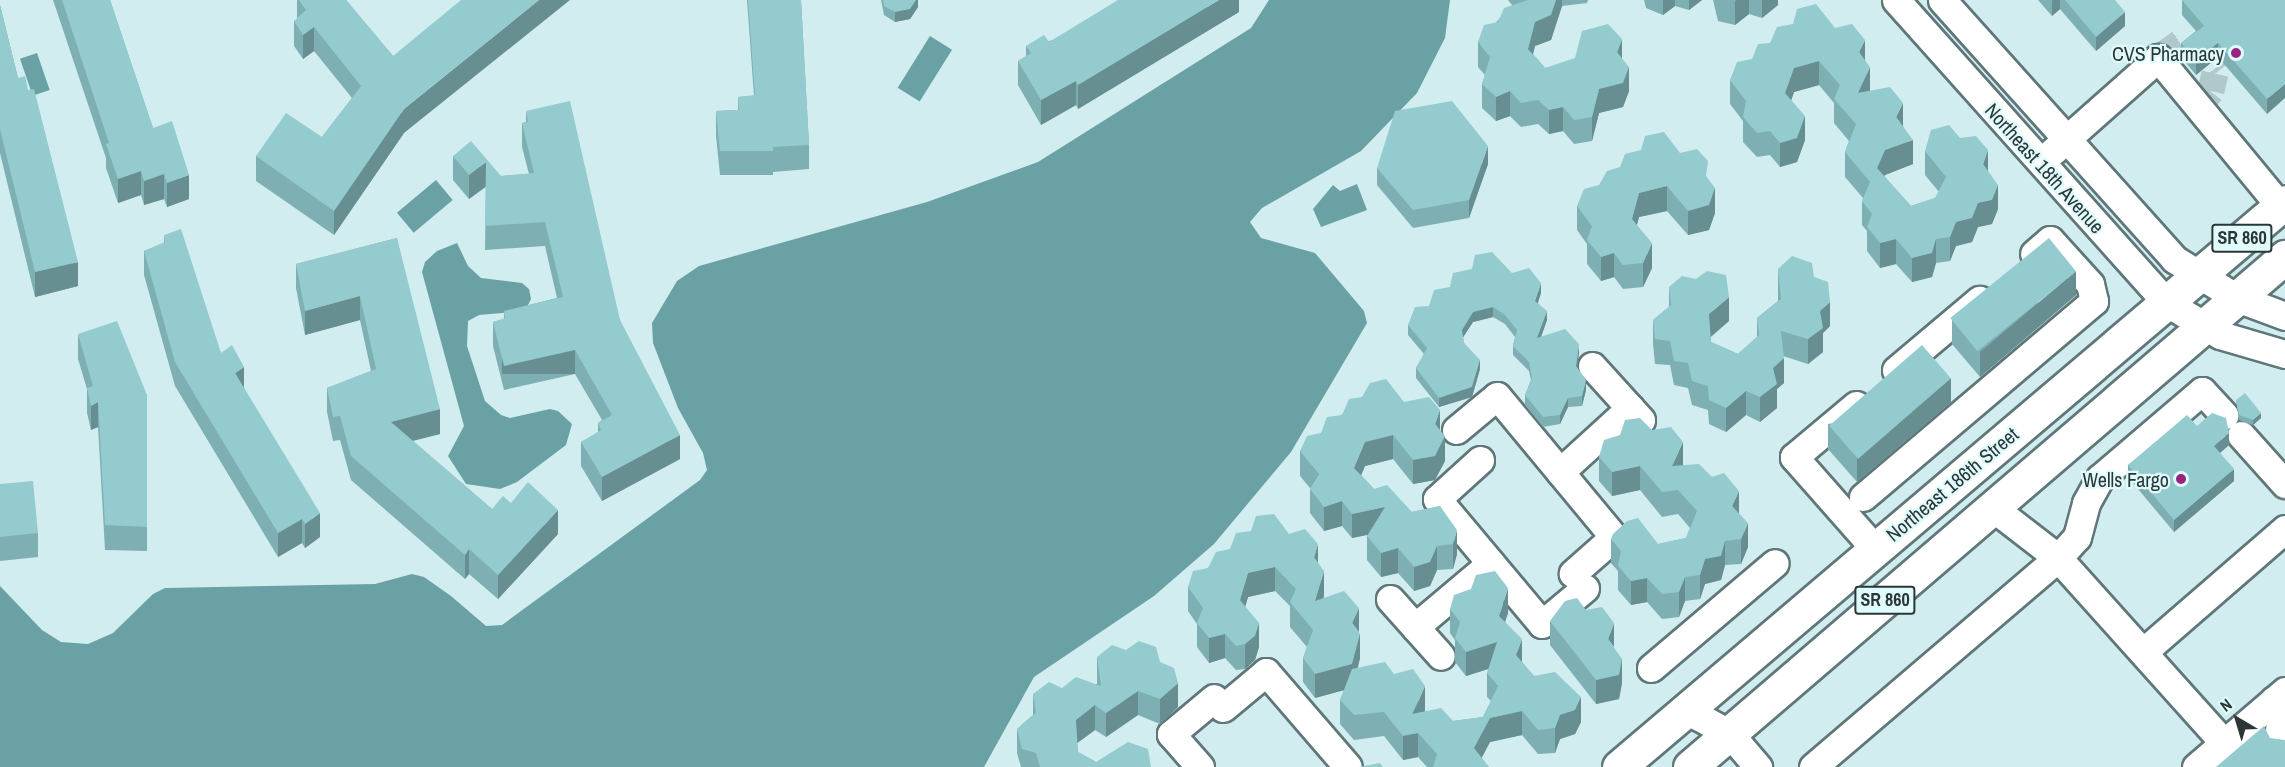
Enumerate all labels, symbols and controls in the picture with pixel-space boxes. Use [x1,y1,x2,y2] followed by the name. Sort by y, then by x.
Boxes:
[2112,41,2224,65] place label: CVS Pharmacy
[2229,46,2243,60] marker: CVS Pharmacy
[1980,98,2110,238] street label: Northeast 18th Avenue
[2210,223,2274,253] road number: SR 860
[1881,422,2023,546] street label: Northeast 186th Street
[2083,467,2169,491] place label: Wells Fargo
[2174,472,2188,486] marker: Wells Fargo
[1854,585,1916,615] road number: SR 860
[2207,689,2267,749] north arrow
[2215,693,2236,716] text: N

